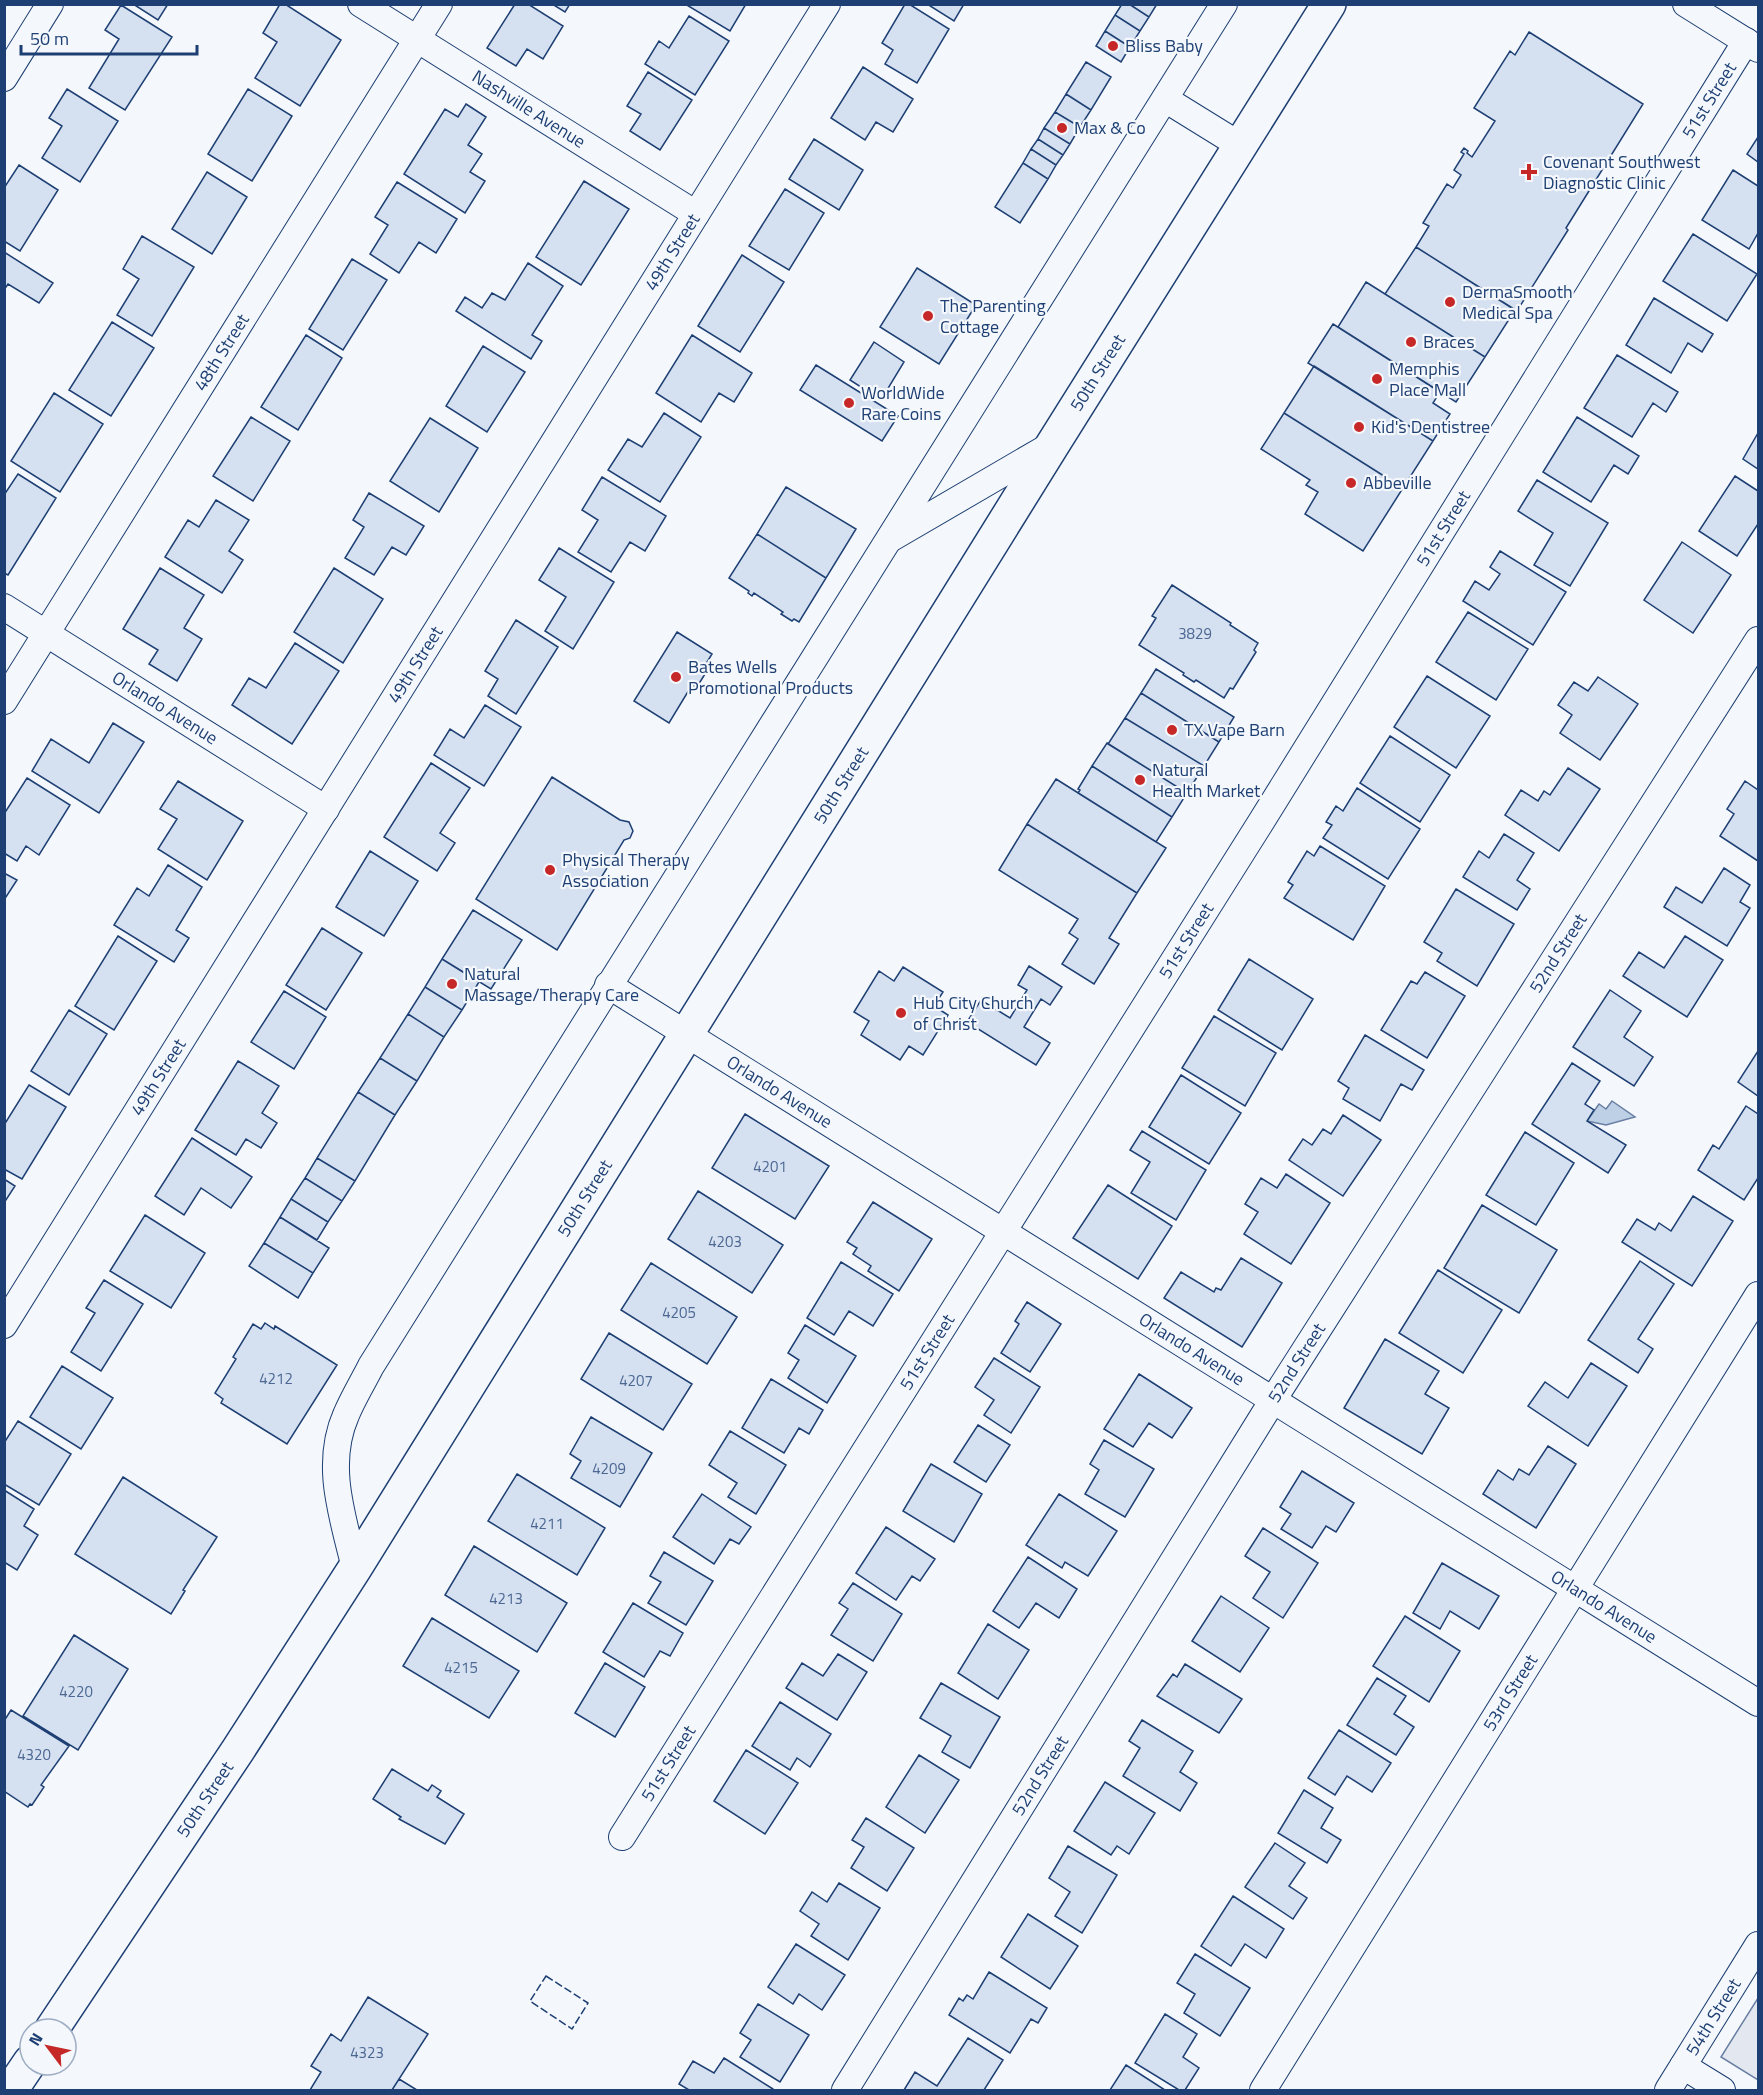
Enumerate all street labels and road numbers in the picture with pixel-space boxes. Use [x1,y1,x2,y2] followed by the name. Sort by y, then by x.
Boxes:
[1675,56,1743,143] street label: 51st Street
[467,63,591,155] street label: Nashville Avenue
[638,207,707,296] street label: 49th Street
[187,308,256,396] street label: 48th Street
[1063,328,1132,416] street label: 50th Street
[1409,484,1477,572] street label: 51st Street
[381,620,450,708] street label: 49th Street
[107,664,223,751] street label: Orlando Avenue
[806,741,875,829] street label: 50th Street
[1152,897,1220,984] street label: 51st Street
[1522,907,1594,998] street label: 52nd Street
[124,1032,193,1121] street label: 49th Street
[721,1048,838,1135] street label: Orlando Avenue
[550,1153,619,1242] street label: 50th Street
[1134,1306,1250,1392] street label: Orlando Avenue
[893,1308,961,1395] street label: 51st Street
[1261,1317,1332,1408] street label: 52nd Street
[1546,1563,1662,1650] street label: Orlando Avenue
[1476,1648,1545,1736] street label: 53rd Street
[634,1719,702,1806] street label: 51st Street
[1004,1729,1075,1821] street label: 52nd Street
[169,1755,240,1843] street label: 50th Street
[1679,1972,1748,2061] street label: 54th Street

